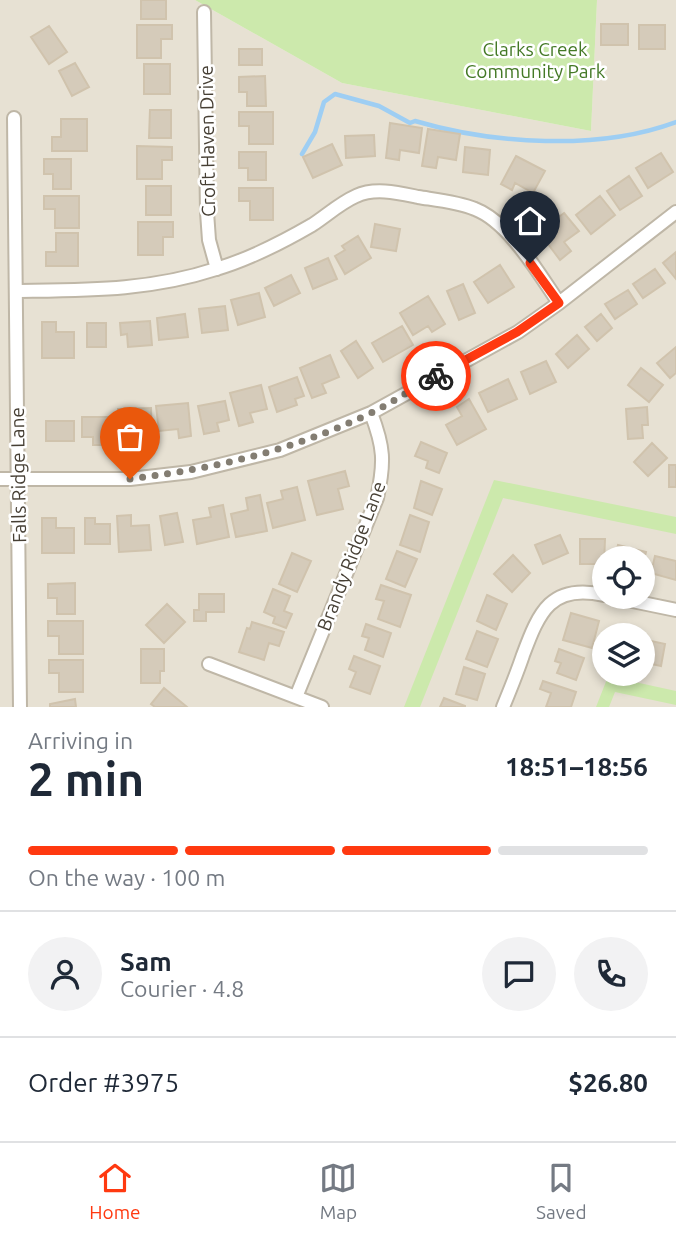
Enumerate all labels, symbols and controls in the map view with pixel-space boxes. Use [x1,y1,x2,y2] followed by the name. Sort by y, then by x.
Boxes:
[465,38,606,82] park label: Clarks Creek Community Park
[195,65,219,217] street label: Croft Haven Drive
[500,191,560,263] pin
[511,202,549,240] icon: home
[401,341,471,411] courier
[417,357,455,395] icon: bike
[6,407,30,543] street label: Falls Ridge Lane
[100,407,160,479] pin
[111,418,149,456] icon: bag
[312,478,390,634] street label: Brandy Ridge Lane
[592,546,655,686] map controls
[592,546,655,609] button: locate
[592,623,655,686] button: layers
[28,728,133,753] text: Arriving in
[505,752,648,781] text: 18:51–18:56
[28,753,144,805] text: 2 min
[28,865,225,890] text: On the way · 100 m
[28,937,102,1011] button: person
[482,937,556,1011] button: chat
[574,937,648,1011] button: phone
[120,947,172,976] text: Sam
[120,976,244,1001] text: Courier · 4.8
[28,1068,179,1097] text: Order #3975
[568,1068,648,1097] text: $26.80
[89,1159,141,1223] tab: Home
[319,1159,357,1223] tab: Map
[536,1159,587,1223] tab: Saved

